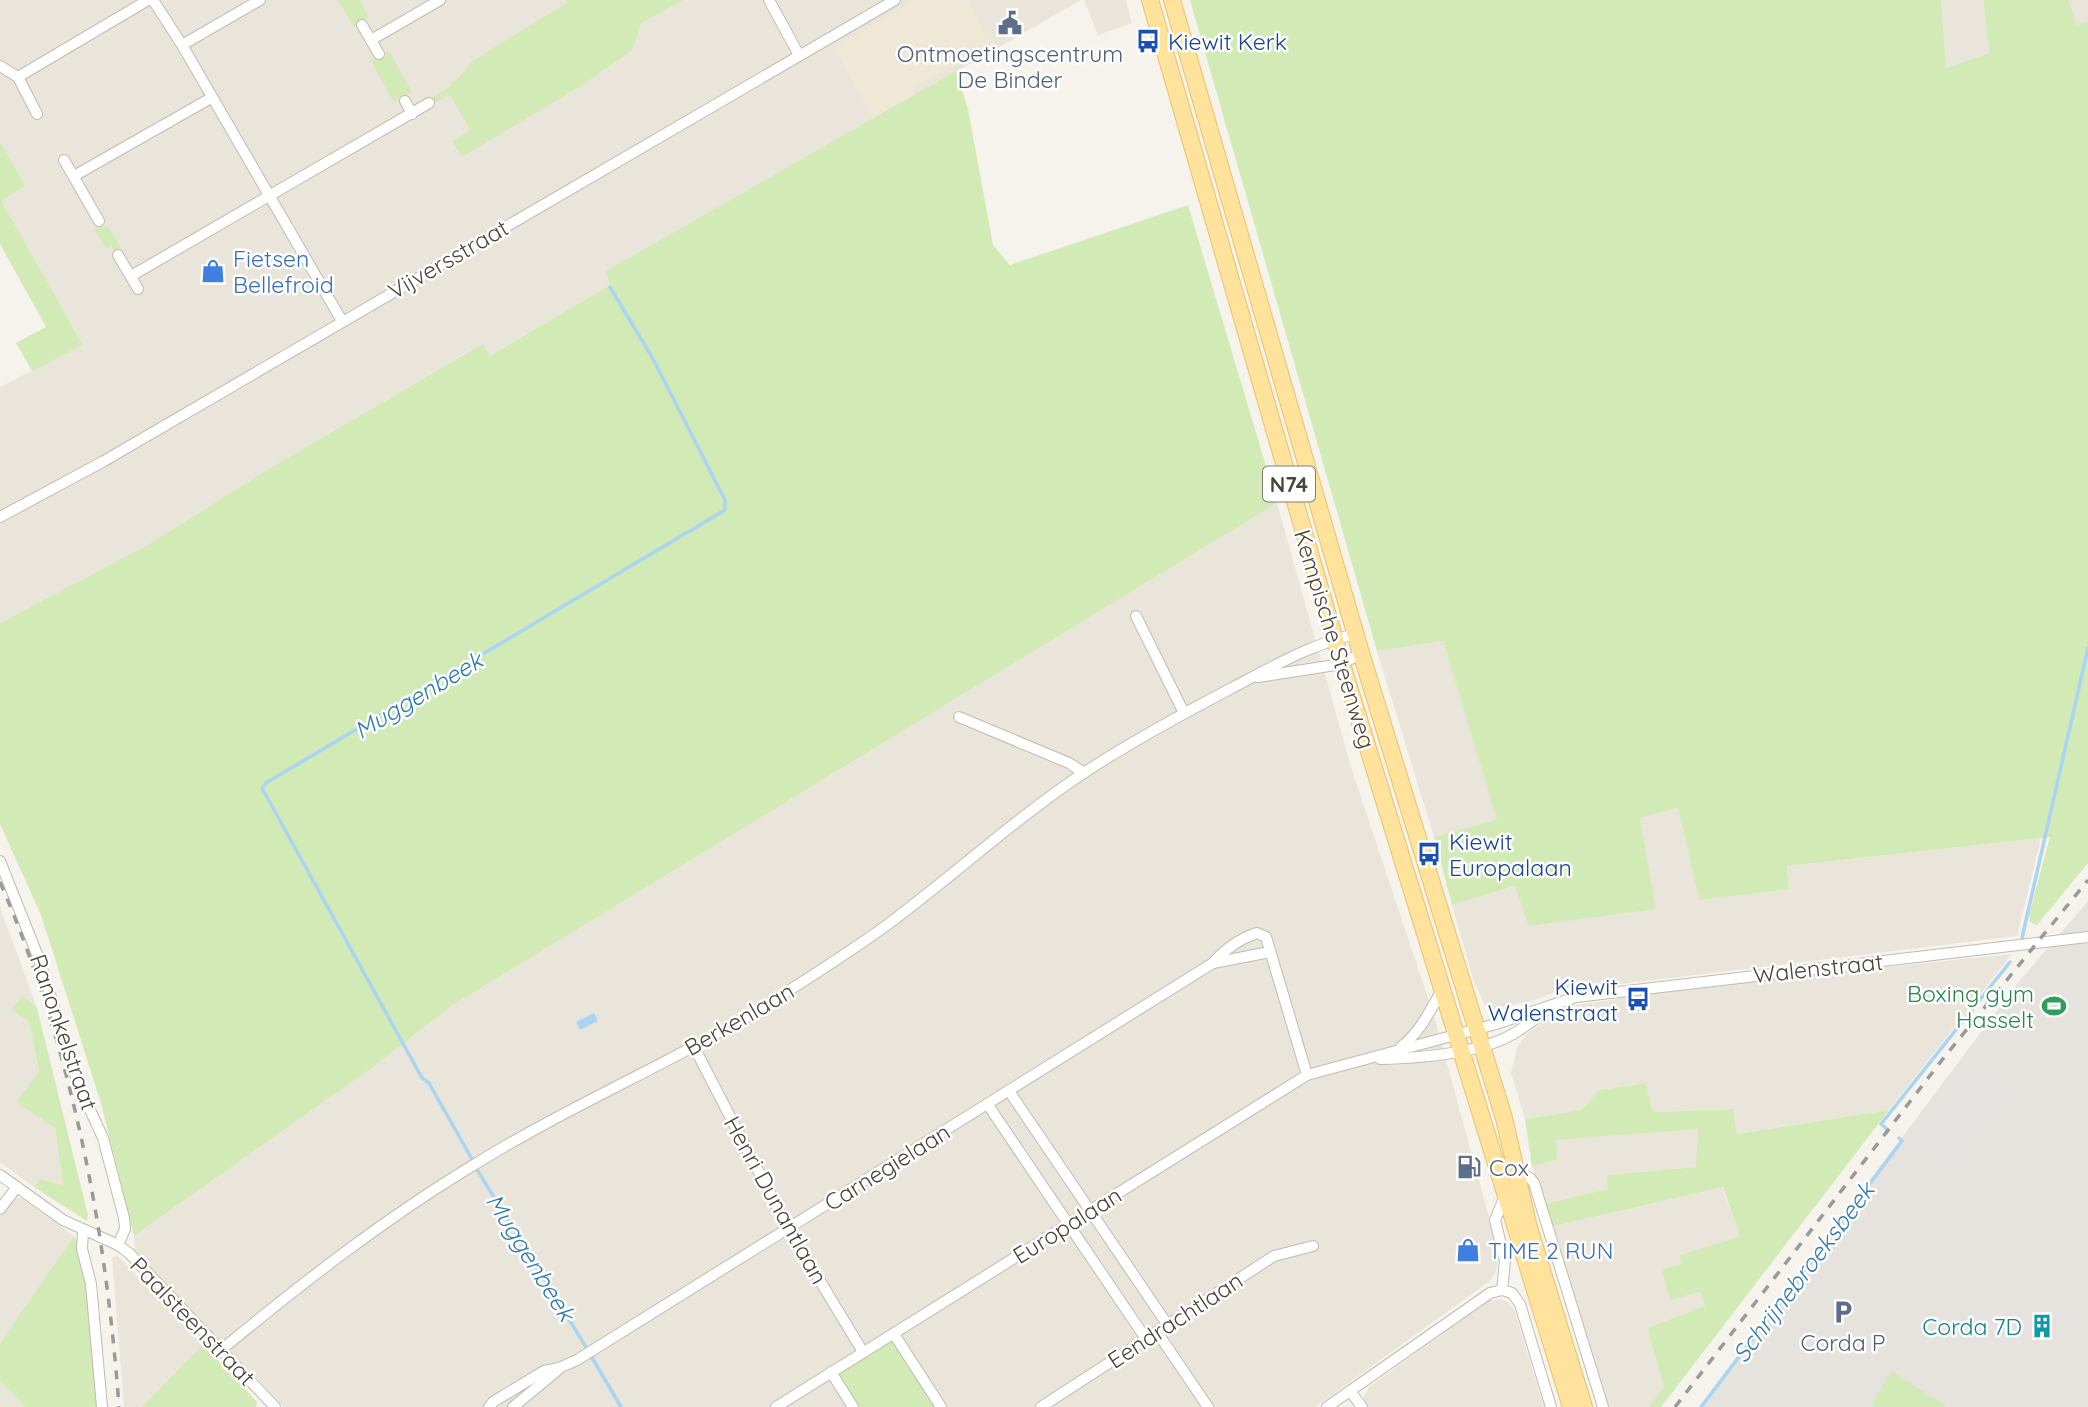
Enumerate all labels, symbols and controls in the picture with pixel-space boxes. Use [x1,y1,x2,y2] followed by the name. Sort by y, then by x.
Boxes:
[996,9,1024,37] public building icon: Ontmoetingscentrum De Binder
[1134,27,1162,55] bus stop icon: Kiewit Kerk
[1168,27,1287,56] place label: Kiewit Kerk
[897,39,1123,94] place label: Ontmoetingscentrum De Binder
[383,213,514,305] street label: Vijversstraat
[233,244,334,299] place label: Fietsen Bellefroid
[199,257,227,285] shop icon: Fietsen Bellefroid
[1263,466,1315,502] road number: N74
[1288,526,1382,752] street label: Kempische Steenweg
[348,644,490,745] water label: Muggenbeek
[1449,827,1572,882] place label: Kiewit Europalaan
[1415,840,1443,868] bus stop icon: Kiewit Europalaan
[1752,947,1885,989] street label: Walenstraat
[24,950,104,1114] street label: Ranonkelstraat
[1488,972,1618,1027] place label: Kiewit Walenstraat
[679,976,799,1062] street label: Berkenlaan
[1907,979,2034,1034] place label: Boxing gym Hasselt
[1624,985,1652,1013] bus stop icon: Kiewit Walenstraat
[2040,992,2068,1020] sports icon: Boxing gym Hasselt
[718,1111,834,1289] street label: Henri Dunantlaan
[819,1117,955,1217] street label: Carnegielaan
[1455,1153,1483,1181] fuel station icon: Cox
[1489,1153,1529,1182] place label: Cox
[1726,1174,1882,1368] water label: Schrijnebroeksbeek
[1007,1180,1127,1270] street label: Europalaan
[480,1188,583,1328] water label: Muggenbeek
[1454,1236,1482,1264] shop icon: TIME 2 RUN
[1488,1236,1613,1265] place label: TIME 2 RUN
[124,1251,262,1392] street label: Paalsteenstraat
[1102,1266,1248,1374] street label: Eendrachtlaan
[1829,1298,1857,1326] parking icon: Corda P
[1922,1312,2022,1341] place label: Corda 7D
[2028,1312,2056,1340] building icon: Corda 7D
[1800,1328,1886,1357] place label: Corda P

